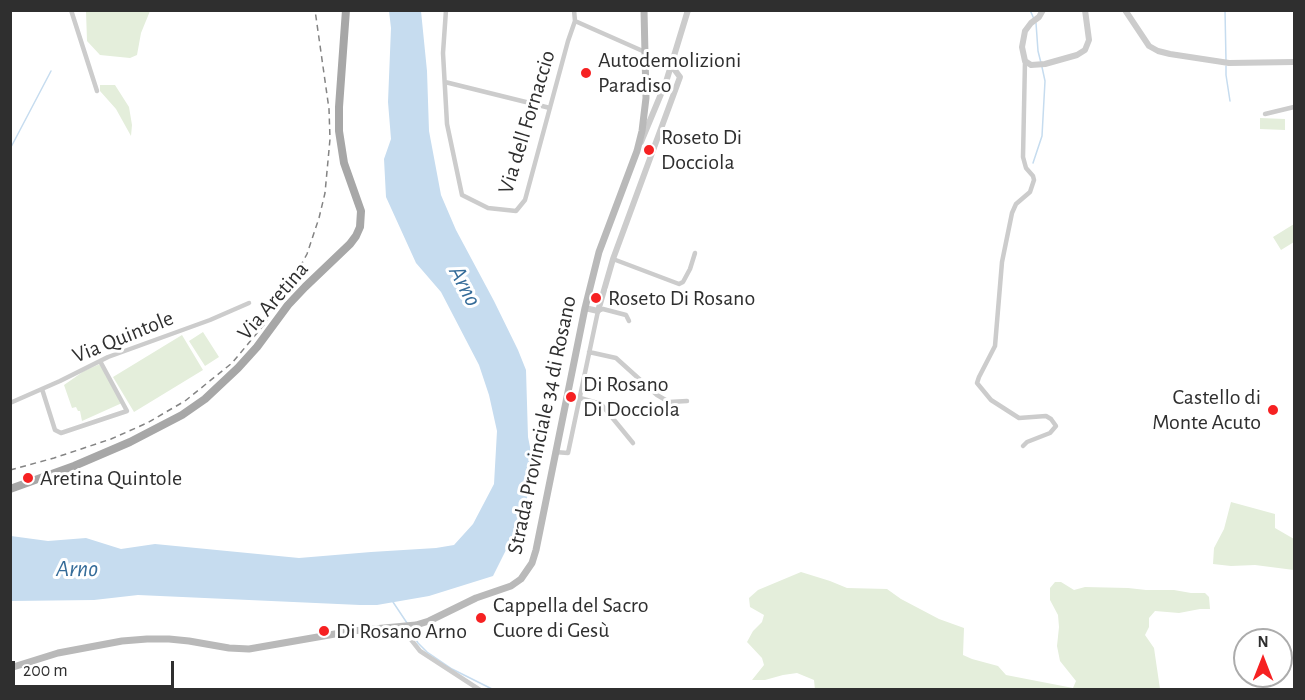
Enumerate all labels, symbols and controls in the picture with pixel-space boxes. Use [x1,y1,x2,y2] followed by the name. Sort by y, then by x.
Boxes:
[493,47,561,197] street label: Via dell Fornaccio
[598,47,741,98] place label: Autodemolizioni Paradiso
[579,66,593,80] marker: Autodemolizioni Paradiso
[661,124,742,176] place label: Roseto Di Docciola
[642,143,656,157] marker: Roseto Di Docciola
[232,256,314,346] street label: Via Aretina
[442,261,488,311] water label: Arno
[608,285,755,311] place label: Roseto Di Rosano
[589,291,603,305] marker: Roseto Di Rosano
[502,293,582,557] street label: Strada Provinciale 34 di Rosano
[69,305,177,369] street label: Via Quintole
[583,371,680,422] place label: Di Rosano Di Docciola
[1152,384,1261,436] place label: Castello di Monte Acuto
[564,390,578,404] marker: Di Rosano Di Docciola
[1266,403,1280,417] marker: Castello di Monte Acuto
[40,465,182,491] place label: Aretina Quintole
[21,471,35,485] marker: Aretina Quintole
[56,555,98,583] water label: Arno
[493,592,649,644] place label: Cappella del Sacro Cuore di Gesù
[474,611,488,625] marker: Cappella del Sacro Cuore di Gesù
[336,618,467,644] place label: Di Rosano Arno
[317,624,331,638] marker: Di Rosano Arno
[1233,628,1293,688] north arrow
[1257,634,1269,650] text: N
[15,649,177,687] scale bar
[23,662,68,680] text: 200 m

